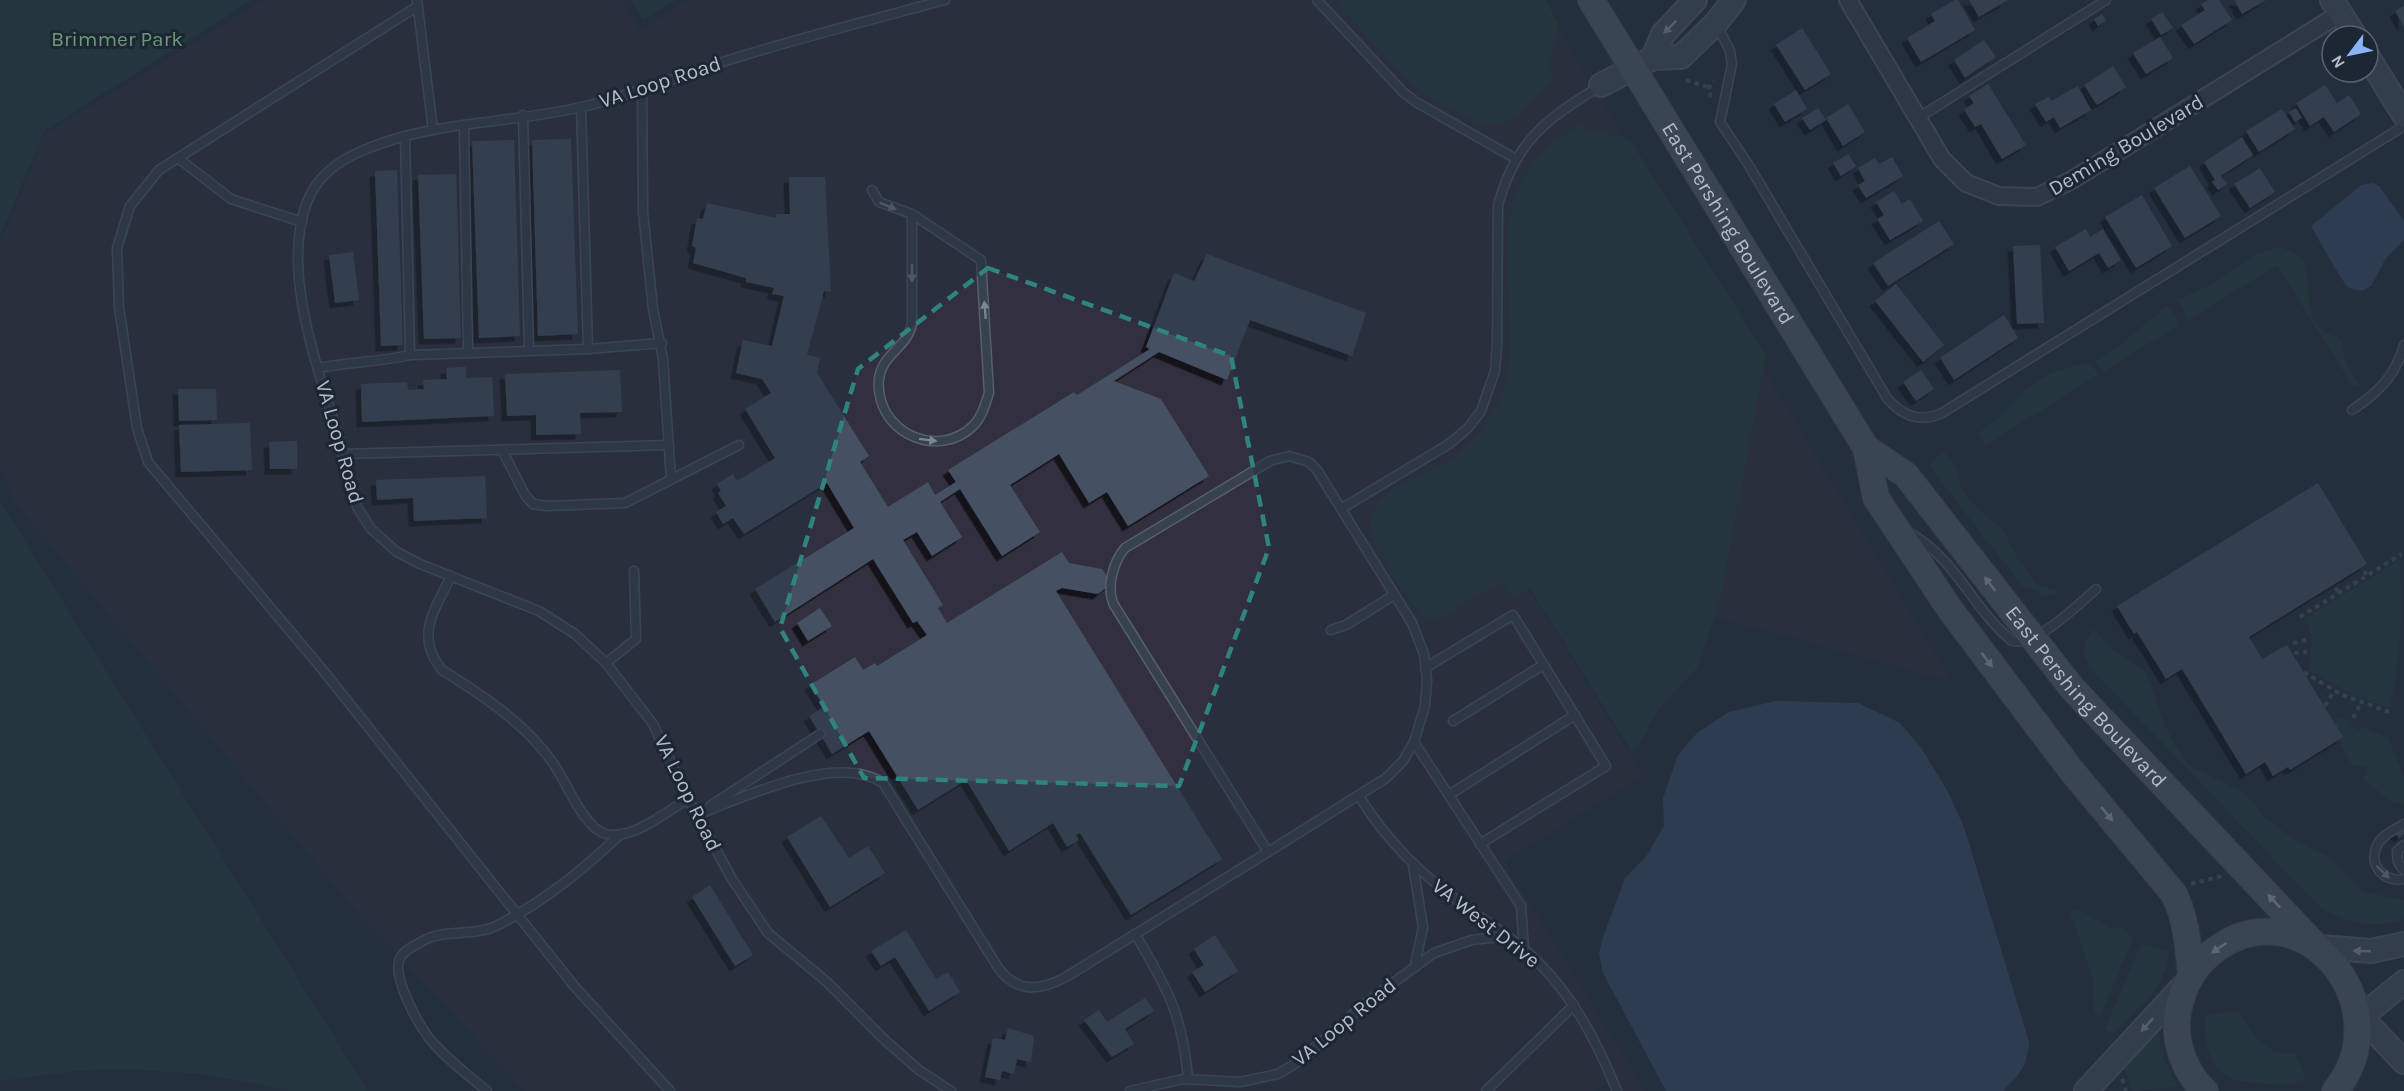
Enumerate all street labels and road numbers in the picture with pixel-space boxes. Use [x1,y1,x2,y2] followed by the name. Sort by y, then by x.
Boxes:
[596,51,724,113] street label: VA Loop Road
[2044,89,2208,201] street label: Deming Boulevard
[1657,118,1799,329] street label: East Pershing Boulevard
[311,378,369,506] street label: VA Loop Road
[2001,601,2172,792] street label: East Pershing Boulevard
[649,731,727,855] street label: VA Loop Road
[1427,874,1545,972] street label: VA West Drive
[1287,973,1401,1071] street label: VA Loop Road

